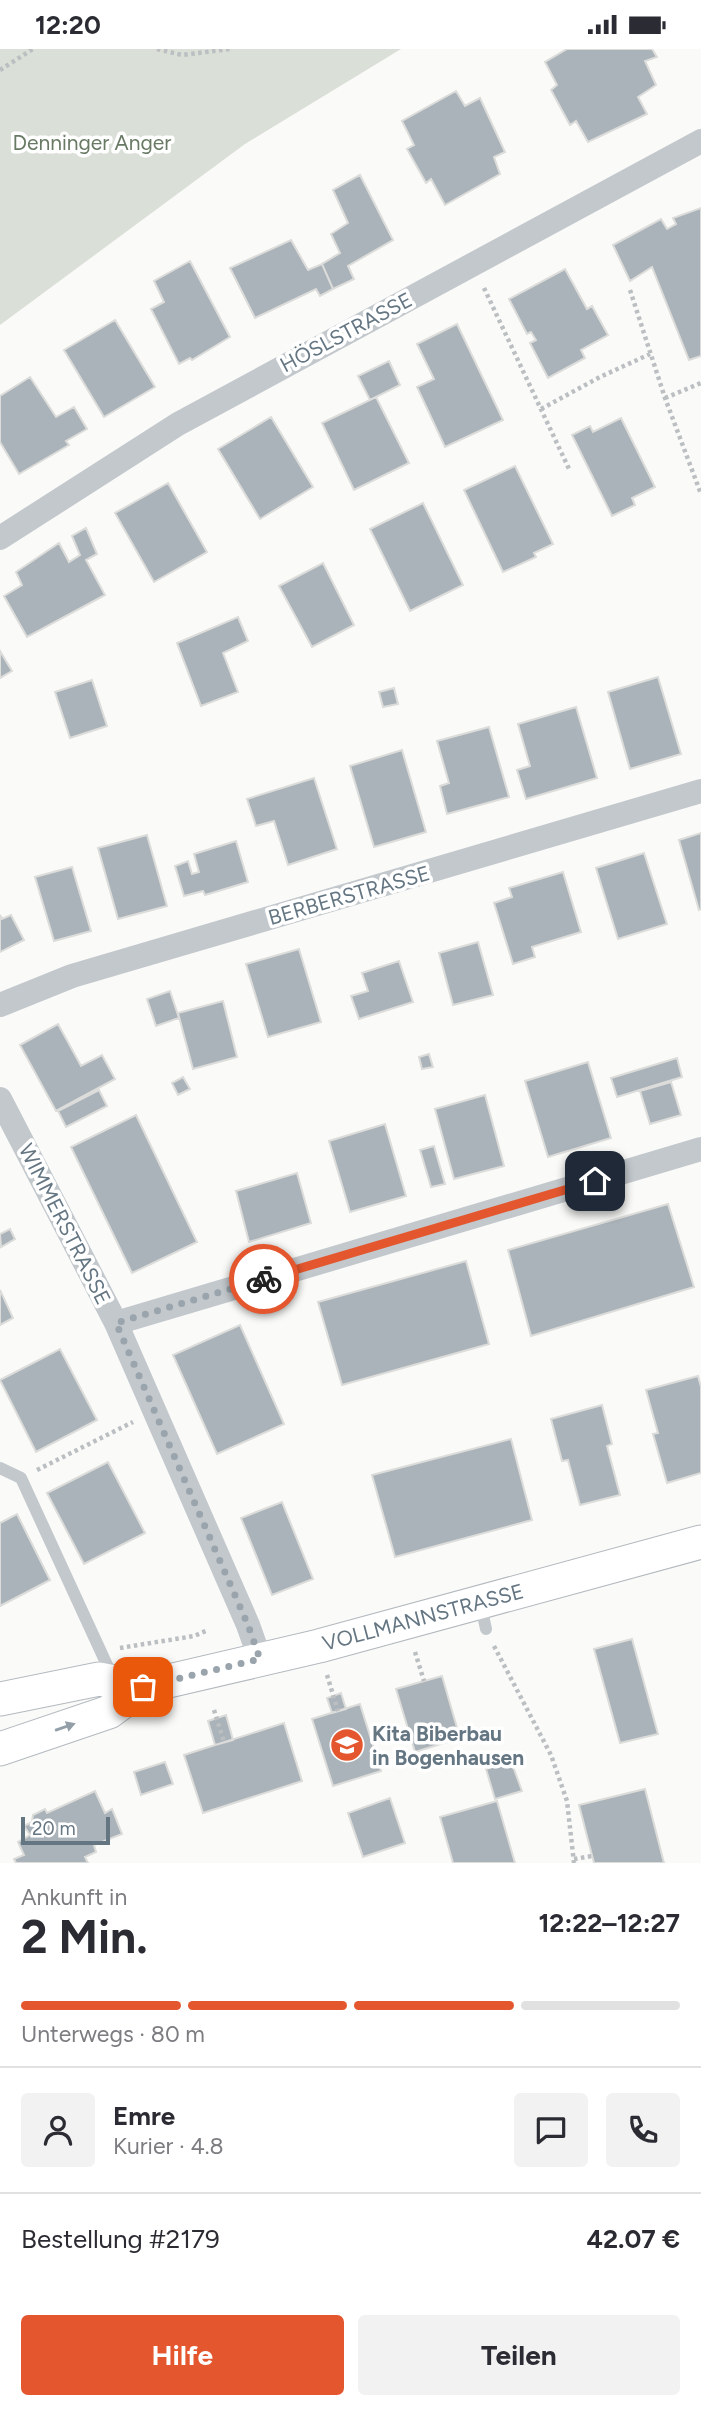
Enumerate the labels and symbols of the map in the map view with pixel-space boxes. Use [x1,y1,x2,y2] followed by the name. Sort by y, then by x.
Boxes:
[13,130,171,155] park label: Denninger Anger
[276,287,416,377] street label: HÖSLSTRASSE
[265,860,433,930] street label: BERBERSTRASSE
[14,1139,116,1309] street label: WIMMERSTRASSE
[565,1151,625,1211] pin
[229,1244,299,1314] courier
[320,1578,526,1656] street label: VOLLMANNSTRASSE
[113,1657,173,1717] pin
[54,1721,75,1732] one-way arrow
[372,1721,524,1770] place label: Kita Biberbau in Bogenhausen
[328,1726,366,1764] school or university icon: Kita Biberbau in Bogenhausen
[21,1814,110,1846] scale bar

